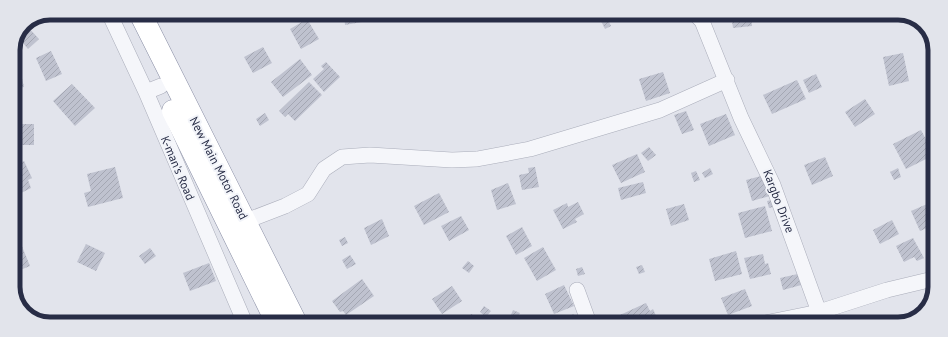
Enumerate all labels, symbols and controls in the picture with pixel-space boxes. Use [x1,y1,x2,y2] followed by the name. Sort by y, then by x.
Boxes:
[187,114,251,222] street label: New Main Motor Road
[158,134,198,202] street label: K-man's Road
[760,167,798,235] street label: Kargbo Drive

